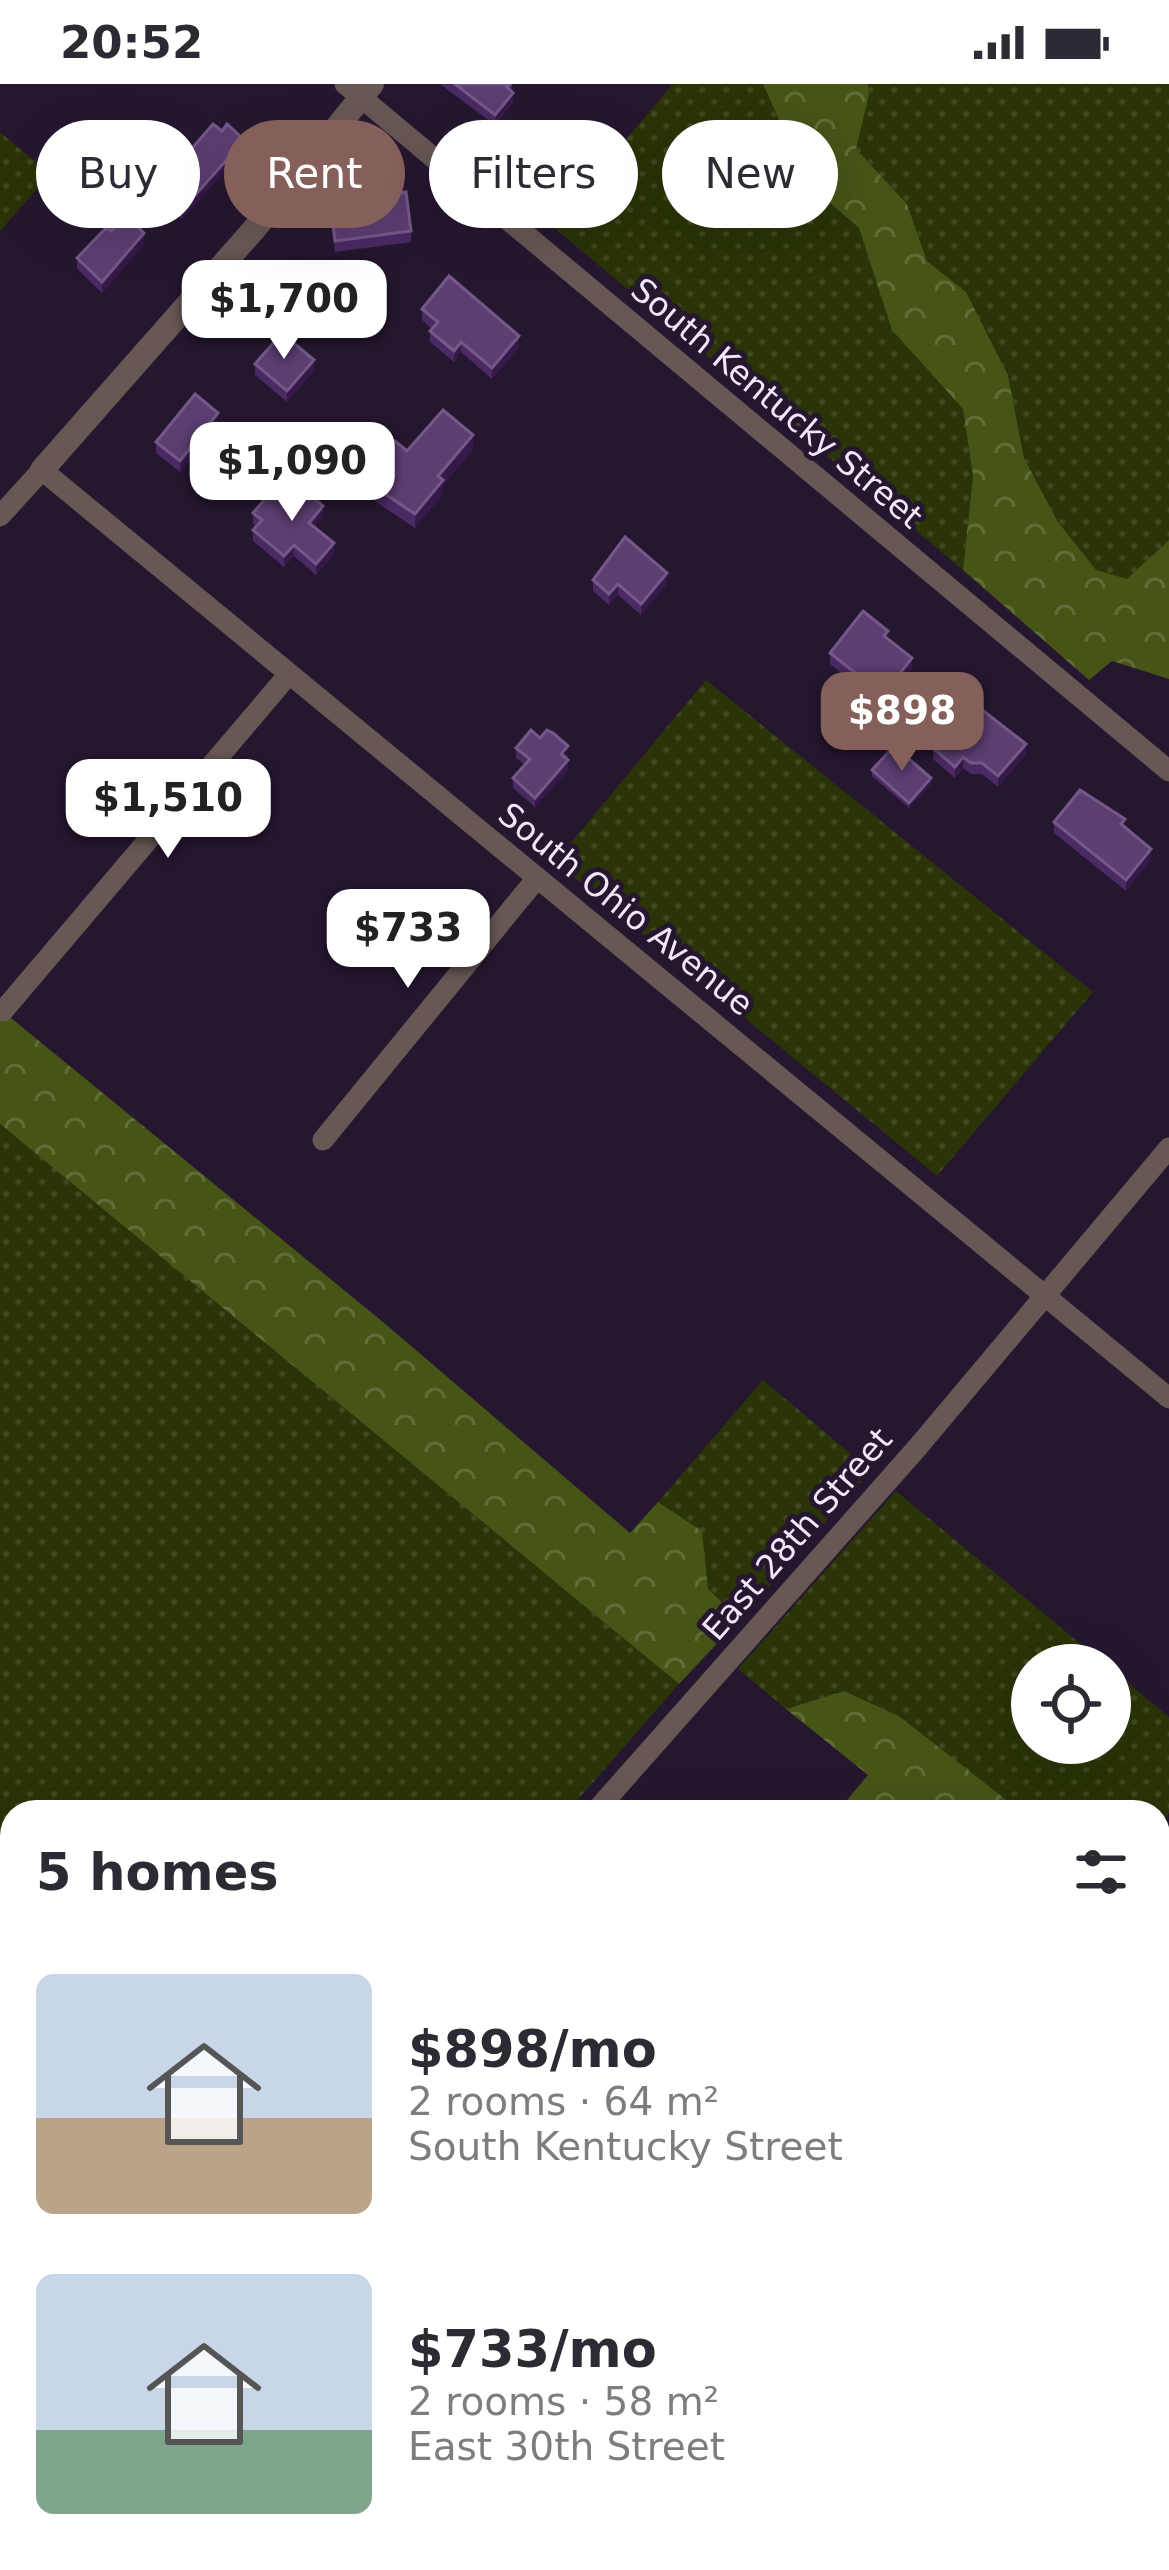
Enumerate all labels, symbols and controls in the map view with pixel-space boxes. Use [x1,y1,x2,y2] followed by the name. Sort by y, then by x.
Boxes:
[60,16,203,69] text: 20:52
[36,120,200,228] chip: Buy
[224,120,405,228] chip: Rent
[429,120,638,228] chip: Filters
[662,120,838,228] chip: New
[186,260,382,362] pin: $1,700
[624,270,930,536] street label: South Kentucky Street
[209,276,359,321] text: $1,700
[194,422,390,524] pin: $1,090
[217,438,367,483] text: $1,090
[831,672,973,774] pin: $898
[848,688,956,733] text: $898
[70,759,266,861] pin: $1,510
[93,775,243,820] text: $1,510
[491,794,761,1024] street label: South Ohio Avenue
[337,889,479,991] pin: $733
[354,905,462,950] text: $733
[694,1420,900,1648] street label: East 28th Street
[1011,1644,1131,1764] map controls
[1011,1644,1131,1764] button: locate
[1068,1839,1134,1905] icon: filters
[36,1843,279,1902] text: 5 homes
[408,2020,657,2079] text: $898/mo
[132,2022,276,2166] icon: home
[408,2079,719,2124] text: 2 rooms · 64 m²
[408,2124,843,2169] text: South Kentucky Street
[408,2320,657,2379] text: $733/mo
[132,2322,276,2466] icon: home
[408,2379,719,2424] text: 2 rooms · 58 m²
[408,2424,725,2469] text: East 30th Street

